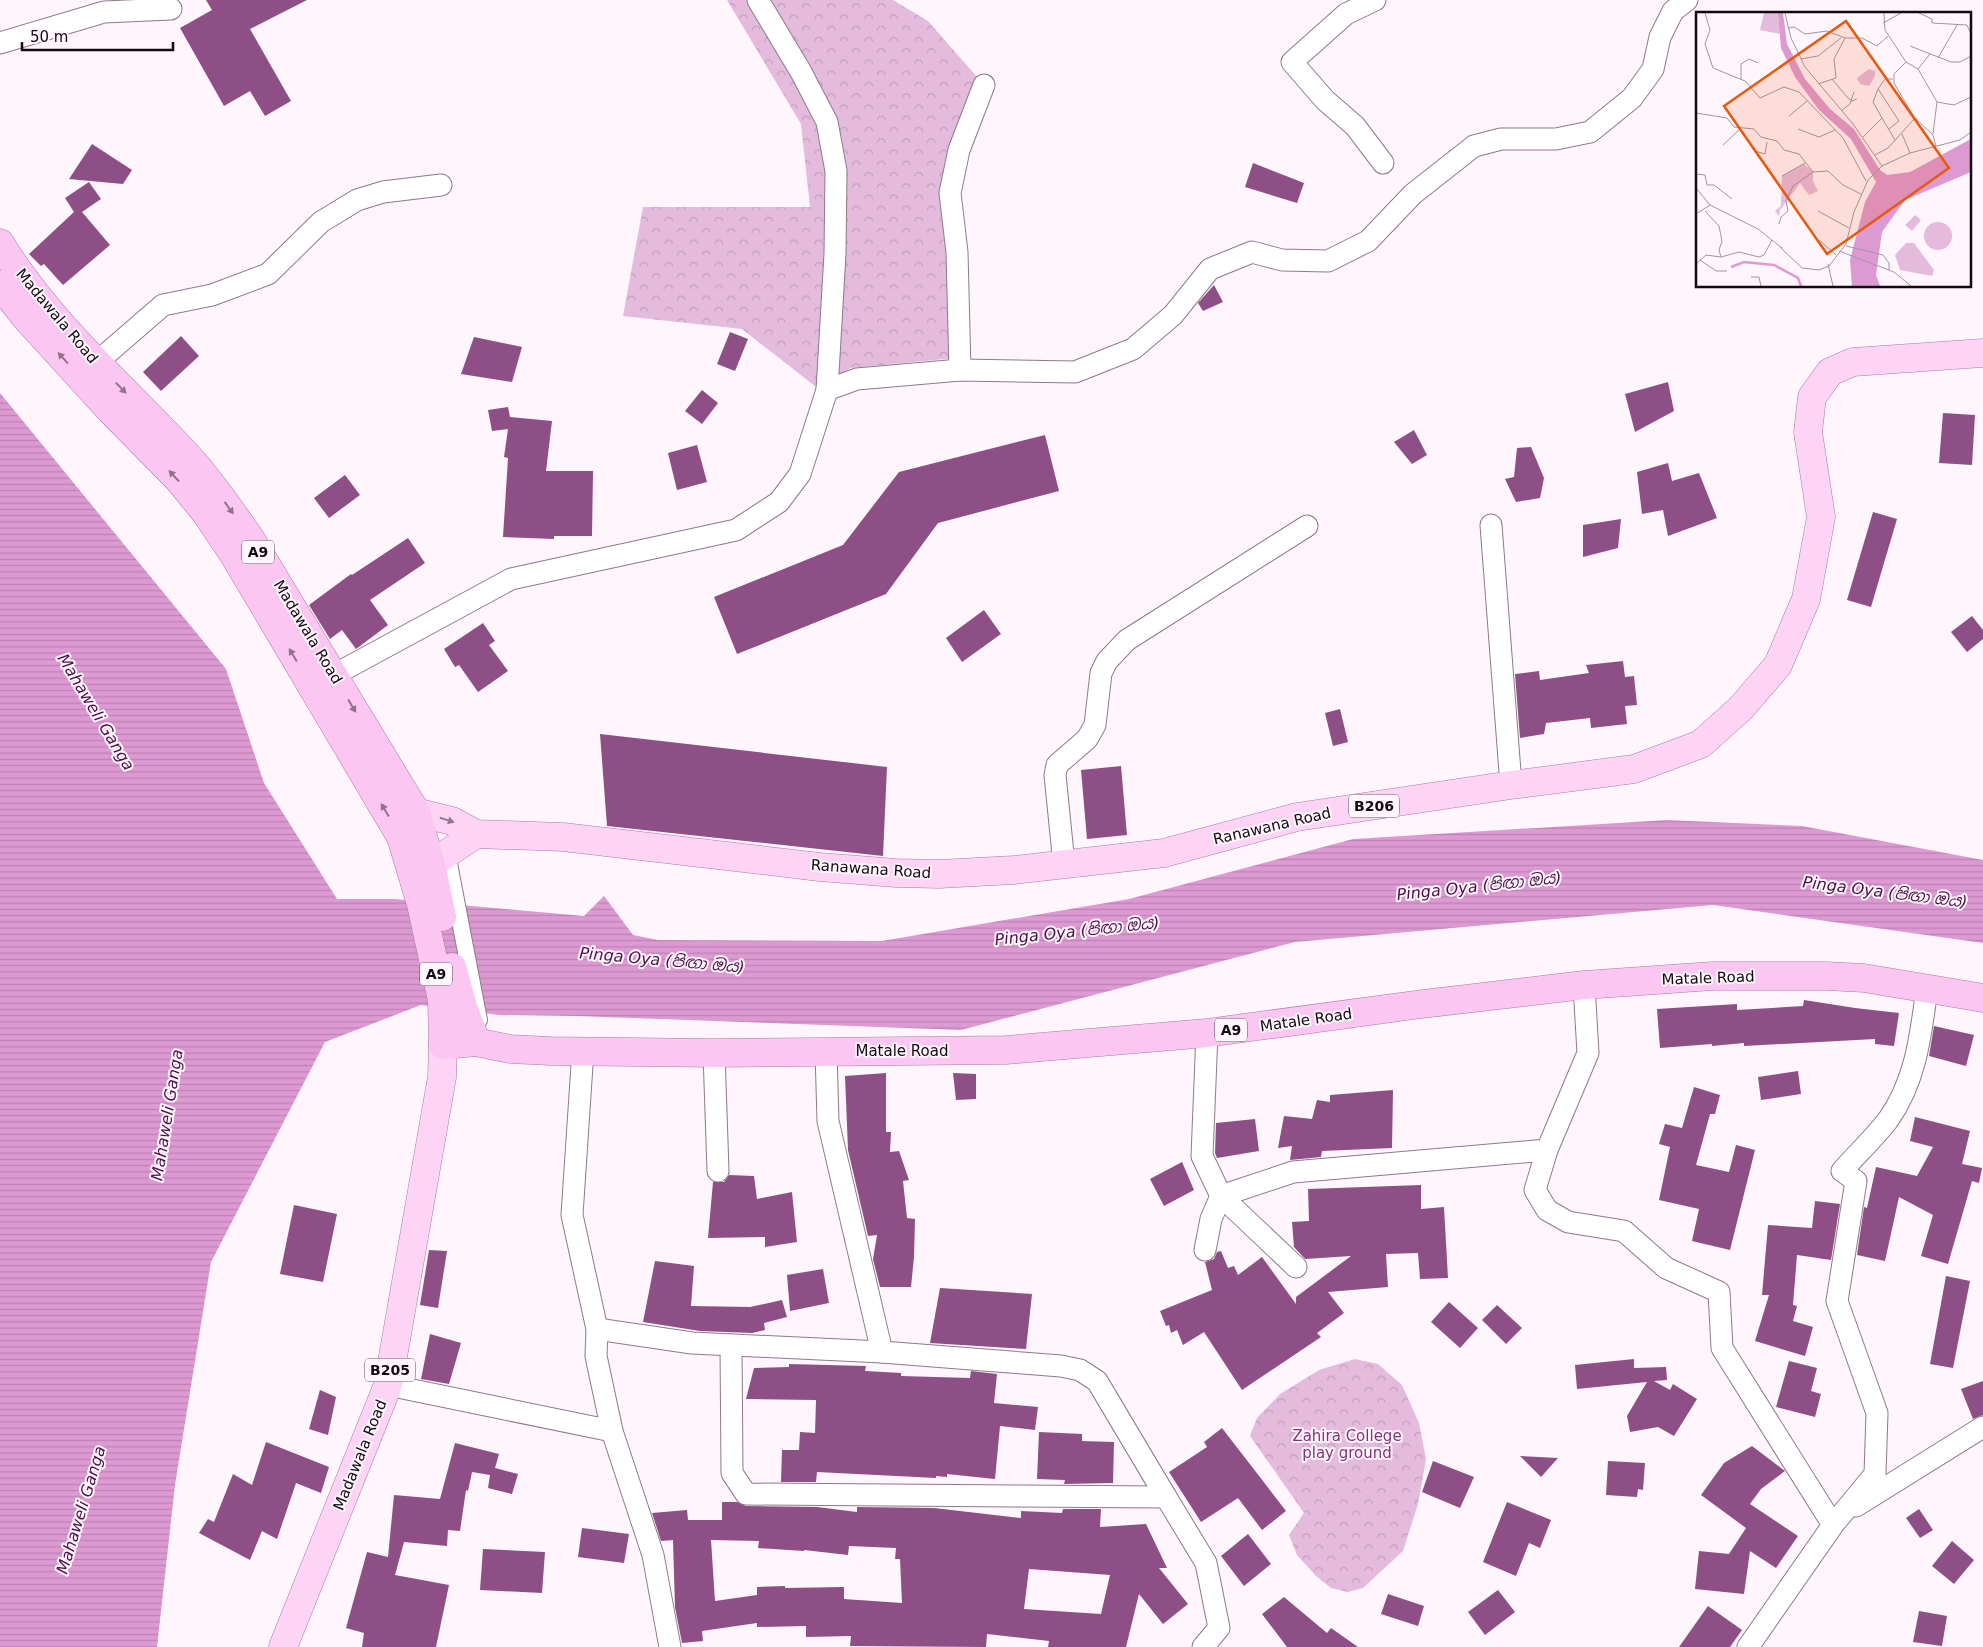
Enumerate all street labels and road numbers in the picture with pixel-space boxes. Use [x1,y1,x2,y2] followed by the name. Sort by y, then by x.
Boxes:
[12,265,102,367] street label: Madawala Road
[242,540,274,564] road number: A9
[270,577,346,687] street label: Madawala Road
[1349,794,1399,818] road number: B206
[1211,804,1333,848] street label: Ranawana Road
[810,856,932,882] street label: Ranawana Road
[420,962,452,986] road number: A9
[1661,967,1755,989] street label: Matale Road
[1259,1005,1353,1035] street label: Matale Road
[1215,1018,1247,1042] road number: A9
[855,1042,949,1060] street label: Matale Road
[365,1358,415,1382] road number: B205
[330,1397,390,1513] street label: Madawala Road

